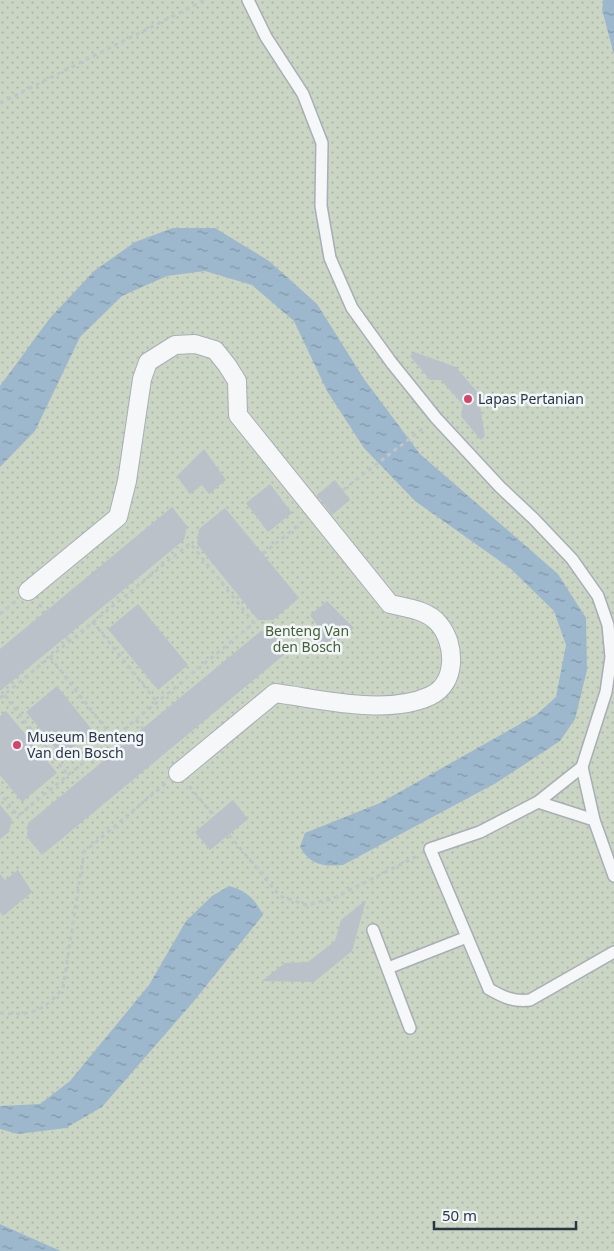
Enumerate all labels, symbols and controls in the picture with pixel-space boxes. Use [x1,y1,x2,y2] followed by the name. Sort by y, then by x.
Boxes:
[478,389,584,408] place label: Lapas Pertanian
[462,393,474,405] marker: Lapas Pertanian
[265,621,349,656] park label: Benteng Van den Bosch
[27,727,144,762] place label: Museum Benteng Van den Bosch
[11,739,23,751] marker: Museum Benteng Van den Bosch
[434,1198,576,1230] scale bar
[442,1205,477,1225] text: 50 m

